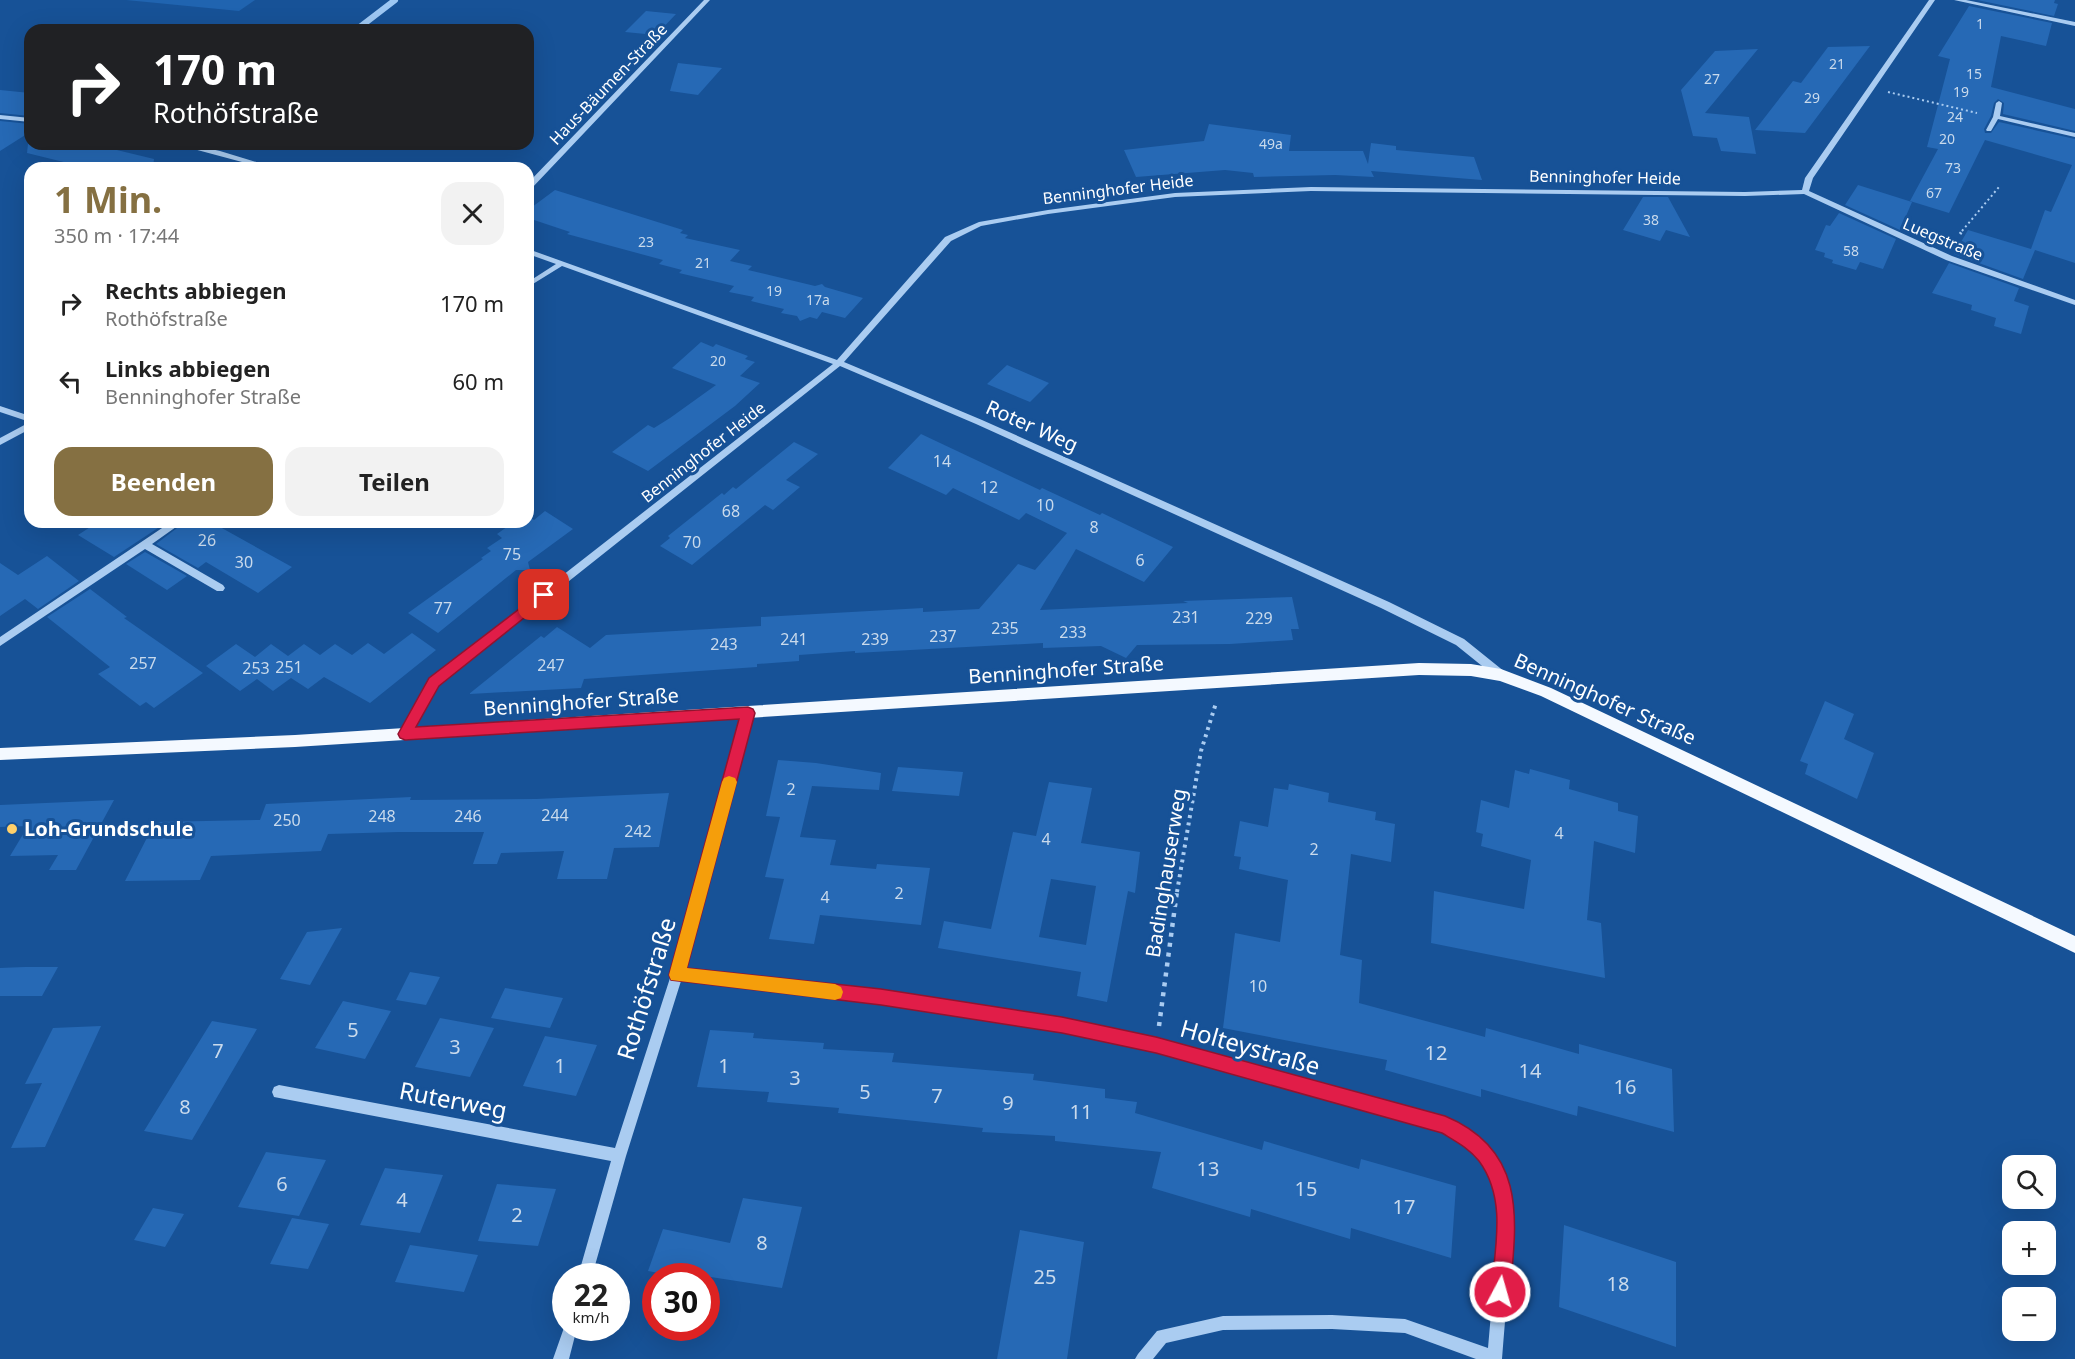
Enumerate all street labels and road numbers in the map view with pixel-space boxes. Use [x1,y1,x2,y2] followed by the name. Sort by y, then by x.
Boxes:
[544,19,672,149] street label: Haus-Bäumen-Straße
[1529,165,1681,189] street label: Benninghofer Heide
[1041,169,1195,209] street label: Benninghofer Heide
[1900,212,1986,266] street label: Luegstraße
[982,393,1083,458] street label: Roter Weg
[636,397,770,507] street label: Benninghofer Heide
[1510,646,1700,751] street label: Benninghofer Straße
[967,649,1165,690] street label: Benninghofer Straße
[482,681,680,722] street label: Benninghofer Straße
[1139,787,1192,959] street label: Badinghauserweg
[608,913,683,1064] street label: Rothöfstraße
[1177,1011,1324,1082] street label: Holteystraße
[397,1073,510,1126] street label: Ruterweg

